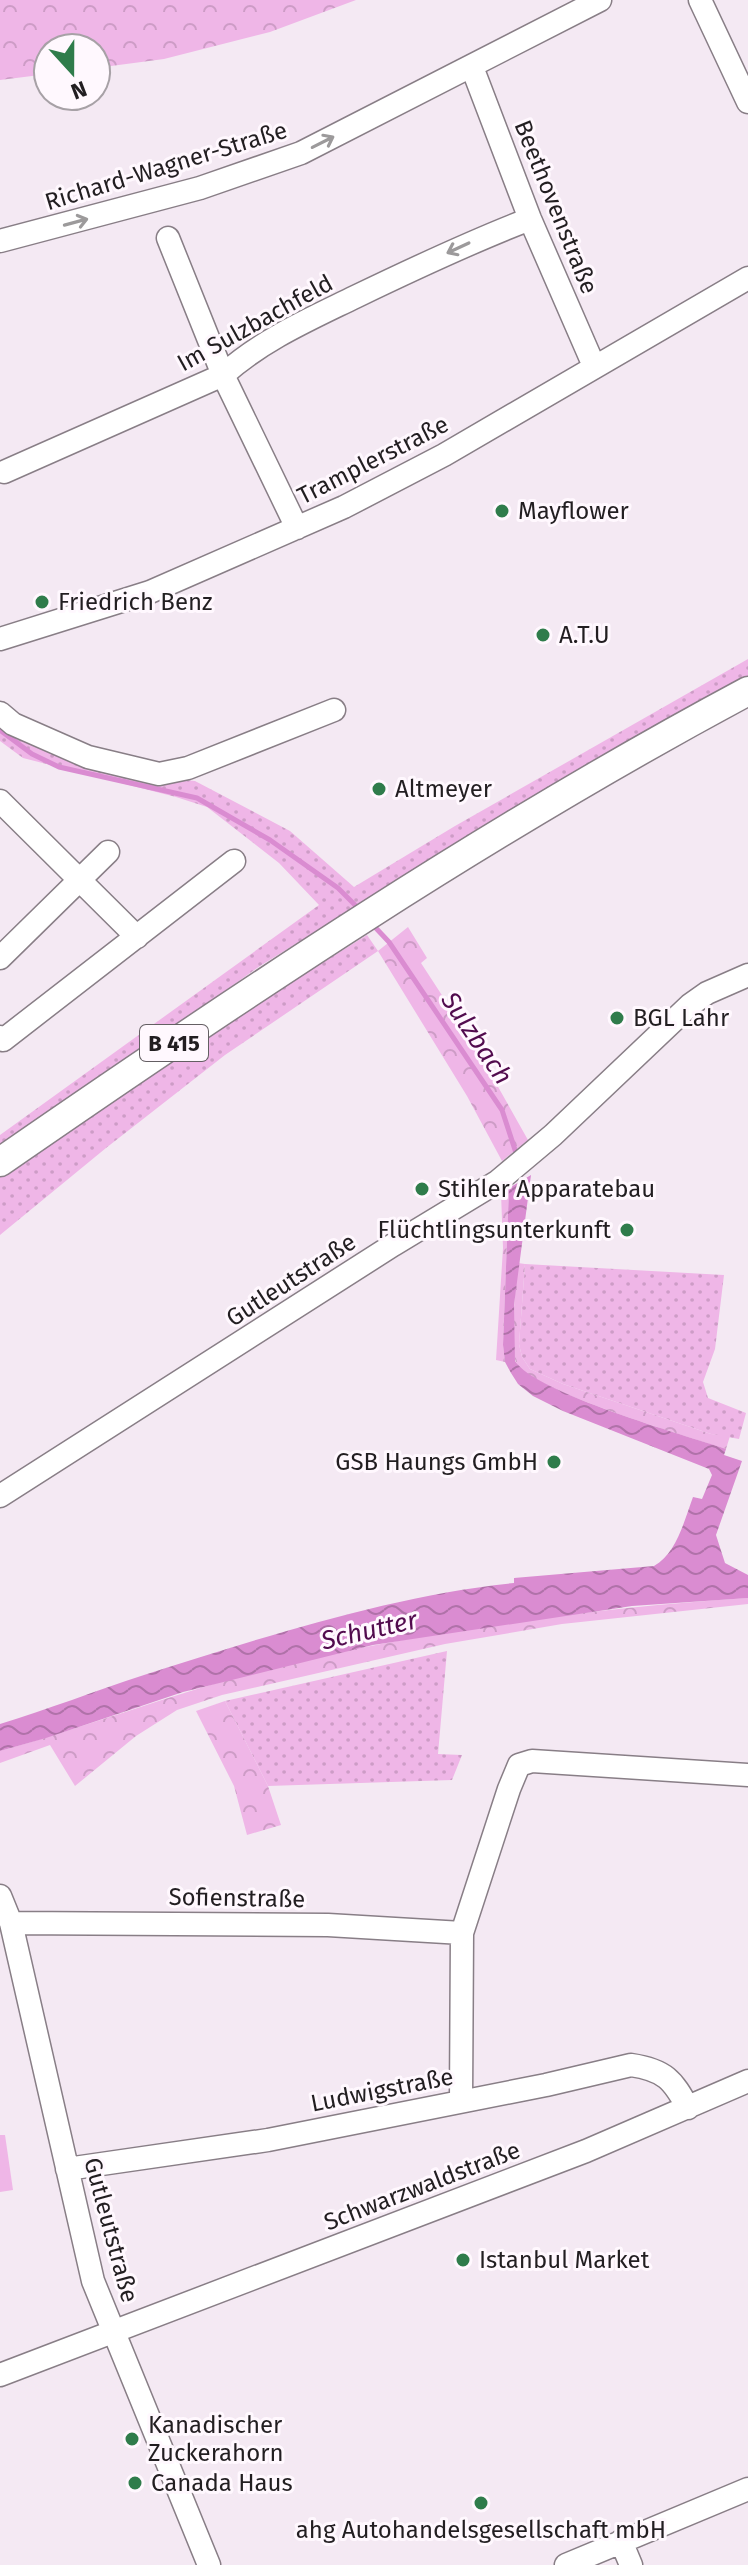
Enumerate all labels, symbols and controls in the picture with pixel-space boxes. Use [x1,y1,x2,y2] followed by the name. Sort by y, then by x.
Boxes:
[32,32,112,112] north arrow
[67,75,91,105] text: N
[42,116,290,216] street label: Richard-Wagner-Straße
[508,116,604,298] street label: Beethovenstraße
[310,134,334,150] one-way arrow
[62,214,88,229] one-way arrow
[446,241,470,256] one-way arrow
[172,269,338,377] street label: Im Sulzbachfeld
[293,410,453,510] street label: Tramplerstraße
[518,497,630,525] place label: Mayflower
[493,502,511,520] marker: Mayflower
[58,588,213,616] place label: Friedrich Benz
[33,593,51,611] marker: Friedrich Benz
[559,621,610,649] place label: A.T.U
[534,626,552,644] marker: A.T.U
[395,775,493,803] place label: Altmeyer
[370,780,388,798] marker: Altmeyer
[434,985,519,1091] water label: Sulzbach
[633,1004,730,1032] place label: BGL Lahr
[608,1009,626,1027] marker: BGL Lahr
[140,1025,208,1061] road number: B 415
[438,1175,655,1203] place label: Stihler Apparatebau
[413,1180,431,1198] marker: Stihler Apparatebau
[378,1216,611,1244] place label: Flüchtlingsunterkunft
[618,1221,636,1239] marker: Flüchtlingsunterkunft
[221,1228,361,1332] street label: Gutleutstraße
[335,1448,538,1476] place label: GSB Haungs GmbH
[545,1453,563,1471] marker: GSB Haungs GmbH
[317,1604,421,1657] water label: Schutter
[168,1883,306,1913] street label: Sofienstraße
[308,2062,456,2118] street label: Ludwigstraße
[320,2136,524,2236] street label: Schwarzwaldstraße
[78,2154,144,2306] street label: Gutleutstraße
[479,2246,650,2274] place label: Istanbul Market
[454,2251,472,2269] marker: Istanbul Market
[148,2411,284,2467] place label: Kanadischer Zuckerahorn
[123,2430,141,2448] marker: Kanadischer Zuckerahorn
[151,2469,293,2497] place label: Canada Haus
[126,2474,144,2492] marker: Canada Haus
[472,2494,490,2512] marker: ahg Autohandelsgesellschaft mbH
[296,2516,666,2544] place label: ahg Autohandelsgesellschaft mbH

